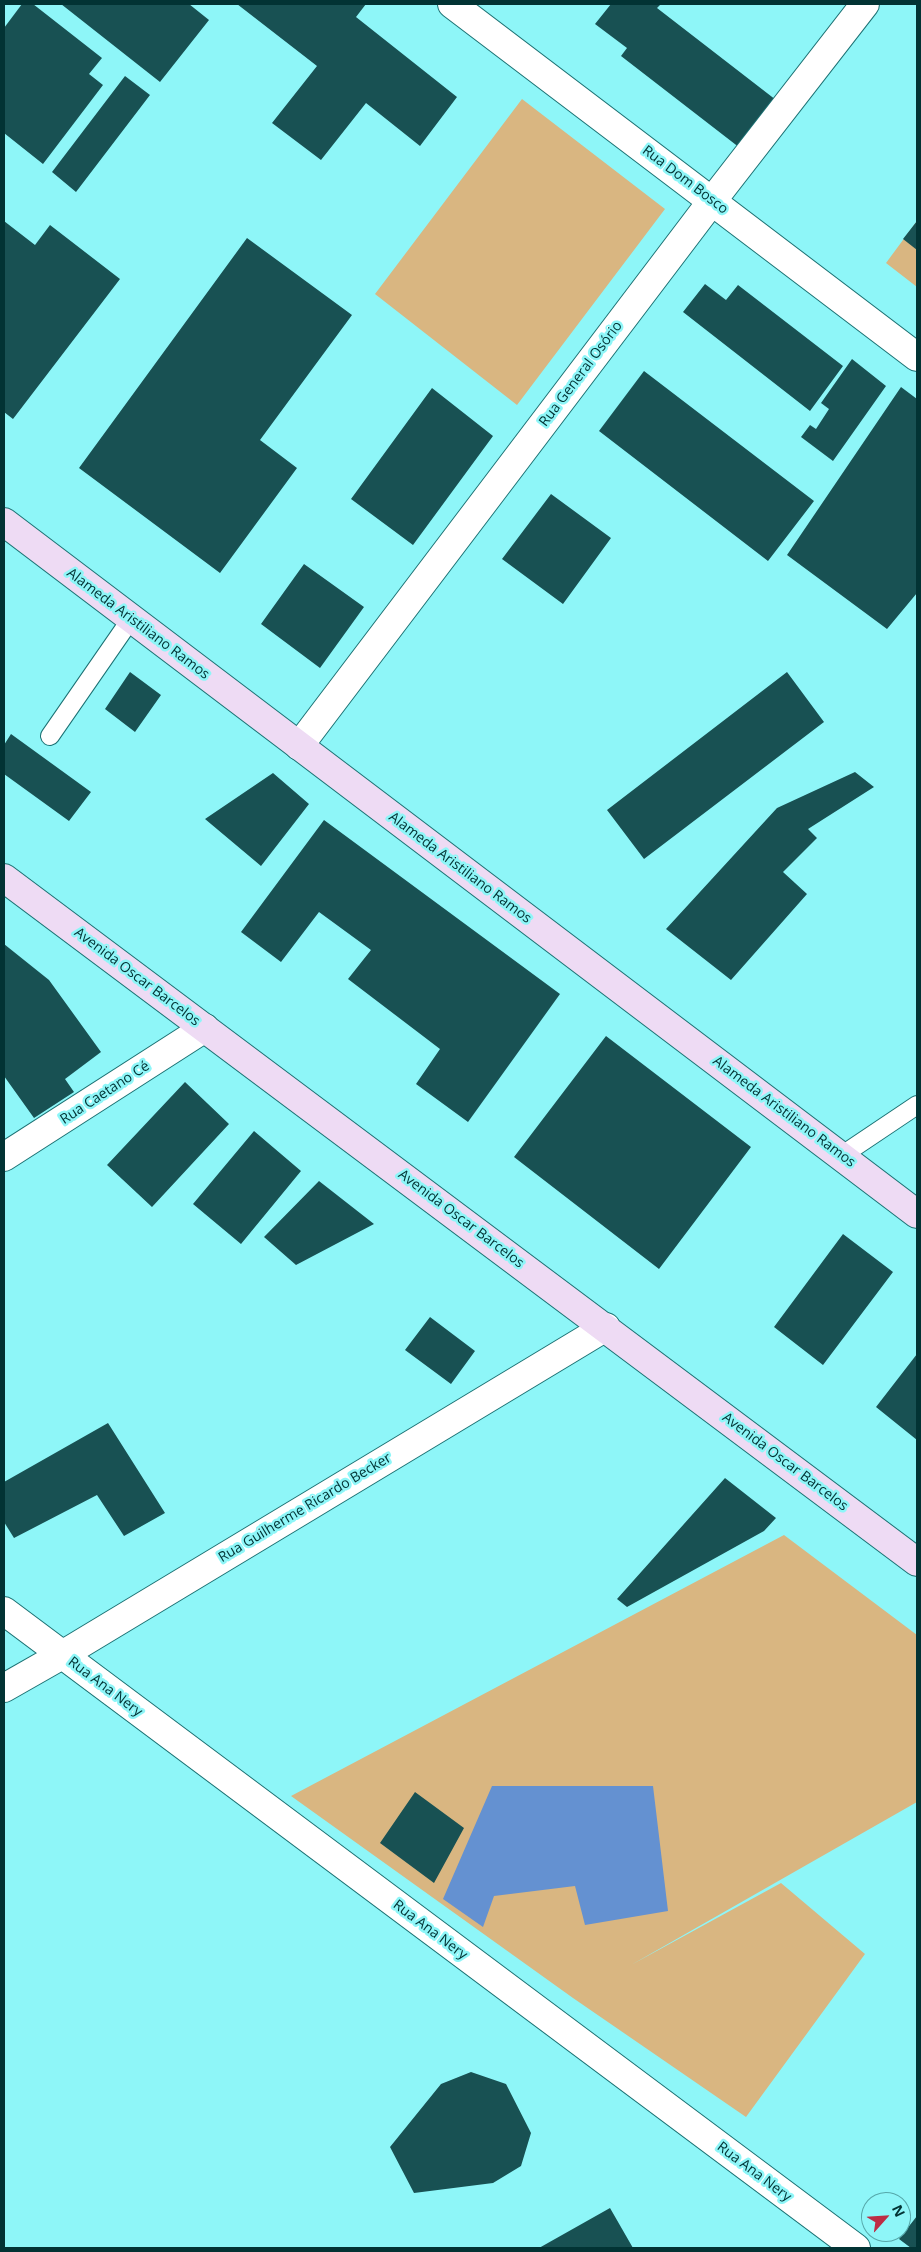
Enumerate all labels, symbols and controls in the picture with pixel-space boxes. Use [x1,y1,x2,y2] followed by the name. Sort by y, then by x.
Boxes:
[639,142,731,218] street label: Rua Dom Bosco
[536,318,626,430] street label: Rua General Osório
[63,565,213,683] street label: Alameda Aristiliano Ramos
[385,809,535,927] street label: Alameda Aristiliano Ramos
[71,924,203,1030] street label: Avenida Oscar Barcelos
[709,1053,859,1171] street label: Alameda Aristiliano Ramos
[57,1058,153,1128] street label: Rua Caetano Cé
[395,1166,527,1272] street label: Avenida Oscar Barcelos
[719,1409,851,1515] street label: Avenida Oscar Barcelos
[216,1450,394,1566] street label: Rua Guilherme Ricardo Becker
[65,1654,145,1720] street label: Rua Ana Nery
[390,1897,470,1963] street label: Rua Ana Nery
[714,2139,794,2205] street label: Rua Ana Nery
[861,2192,911,2242] north arrow
[888,2201,910,2220] text: N

